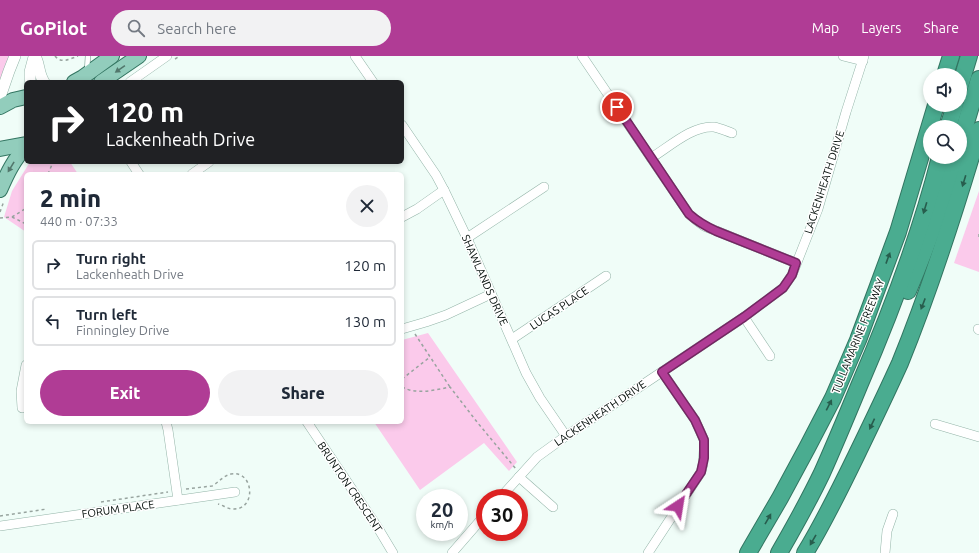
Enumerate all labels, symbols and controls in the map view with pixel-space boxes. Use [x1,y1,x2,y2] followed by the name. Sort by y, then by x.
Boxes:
[111,10,391,46] search box
[20,17,87,39] text: GoPilot
[125,17,147,39] icon: search
[157,20,237,37] text: Search here
[812,20,839,36] text: Map
[861,20,901,36] text: Layers
[923,20,959,36] text: Share
[115,65,125,73] one-way arrow
[923,68,967,164] map controls
[923,68,967,112] button: sound
[600,90,634,124] pin
[40,96,92,148] icon: right
[106,96,184,127] text: 120 m
[606,96,628,118] icon: arrive
[923,120,967,164] button: search
[106,129,255,149] text: Lackenheath Drive
[802,129,846,235] street label: LACKENHEATH DRIVE
[7,161,14,173] one-way arrow
[961,175,967,187] one-way arrow
[40,185,101,212] text: 2 min
[346,185,388,227] button: close
[922,202,928,214] one-way arrow
[40,214,118,228] text: 440 m · 07:33
[460,233,510,327] street label: SHAWLANDS DRIVE
[76,250,146,267] text: Turn right
[886,252,892,264] one-way arrow
[42,254,64,276] icon: right
[344,257,386,274] text: 120 m
[76,267,184,281] text: Lackenheath Drive
[829,276,887,395] street label: TULLAMARINE FREEWAY
[527,284,591,332] street label: LUCAS PLACE
[919,298,925,310] one-way arrow
[76,306,137,323] text: Turn left
[42,310,64,332] icon: left
[344,313,386,330] text: 130 m
[76,323,169,337] text: Finningley Drive
[40,370,210,416] button: Exit
[218,370,388,416] button: Share
[552,378,648,448] street label: LACKENHEATH DRIVE
[826,399,832,411] one-way arrow
[869,418,875,429] one-way arrow
[315,440,385,534] street label: BRUNTON CRESCENT
[657,485,699,527] position arrow
[476,489,528,541] speed limit sign: 30
[81,498,155,520] street label: FORUM PLACE
[431,498,453,521] text: 20
[764,513,771,525] one-way arrow
[430,519,454,530] text: km/h
[810,534,817,545] one-way arrow

